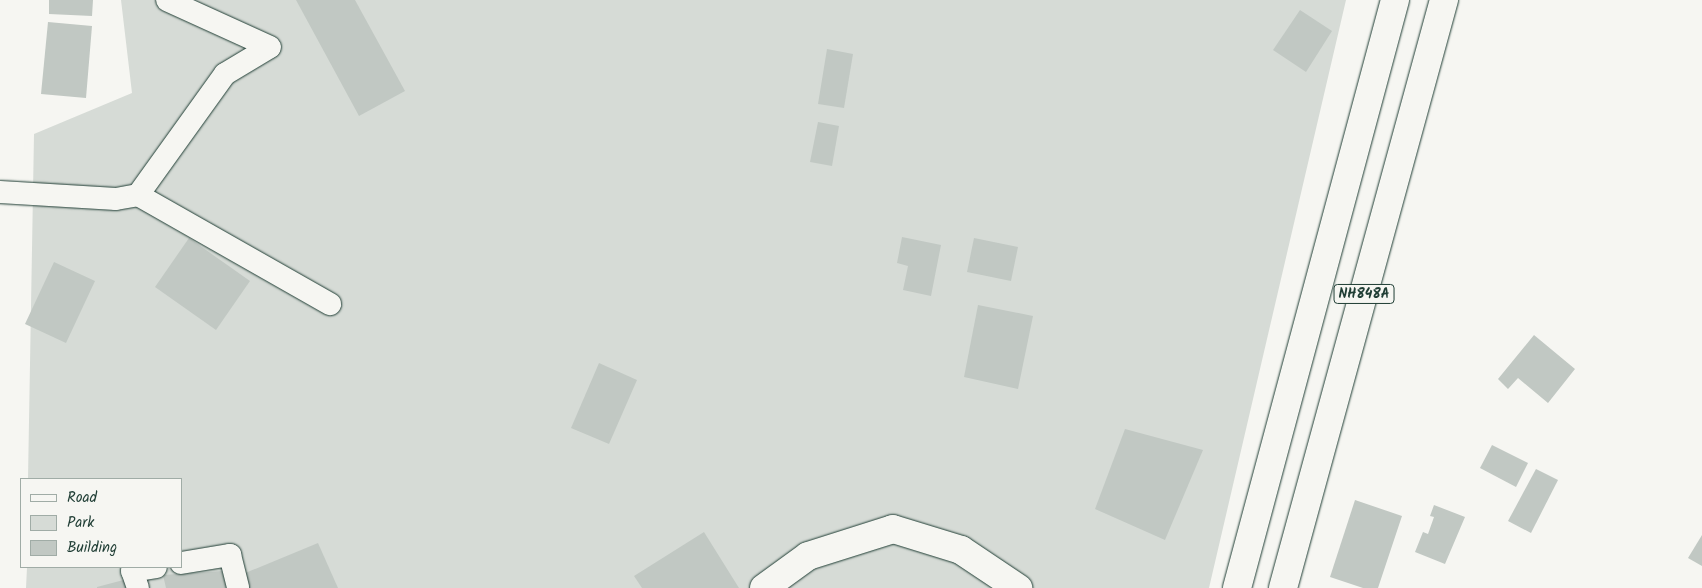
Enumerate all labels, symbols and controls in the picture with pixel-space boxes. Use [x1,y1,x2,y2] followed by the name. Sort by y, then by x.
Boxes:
[1333,282,1395,306] road number: NH848A
[20,478,182,568] legend
[67,486,97,510] text: Road
[67,511,94,535] text: Park
[67,536,117,560] text: Building

